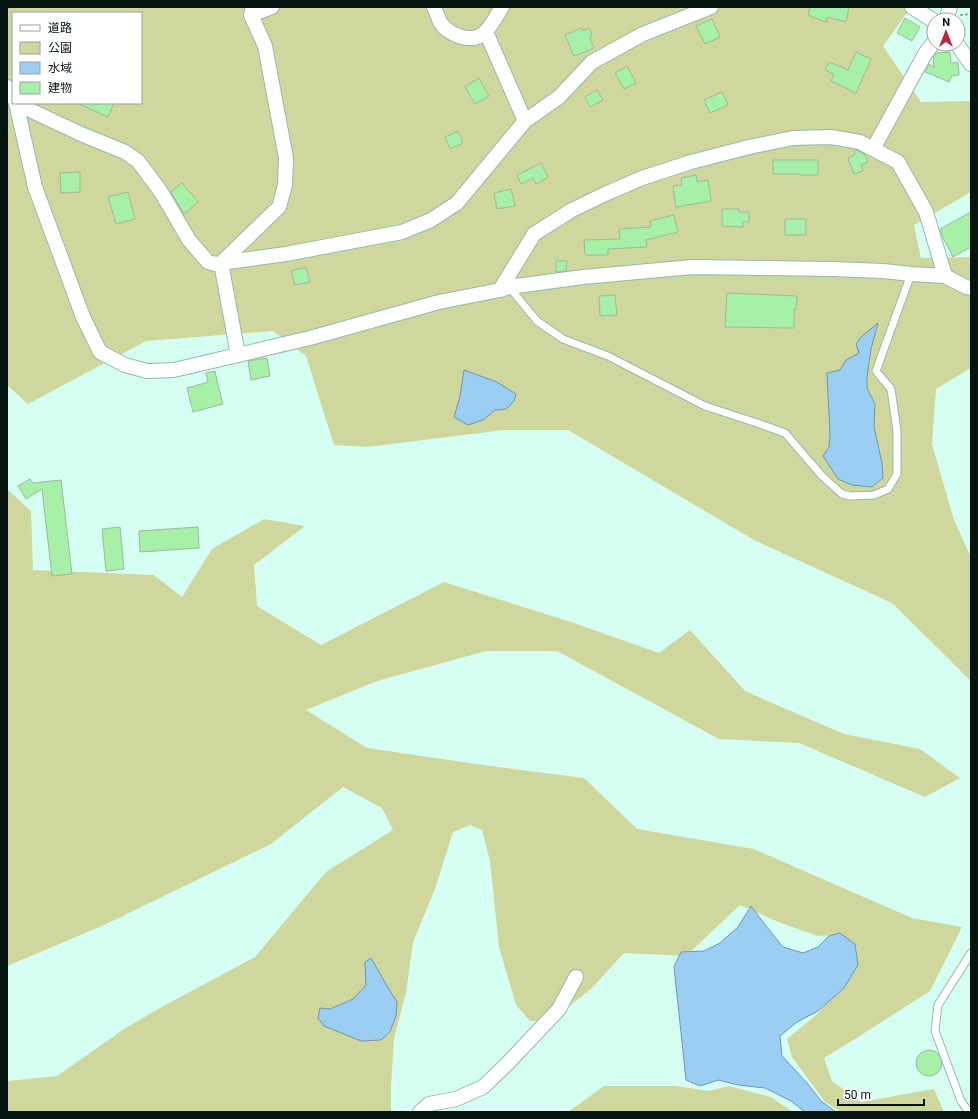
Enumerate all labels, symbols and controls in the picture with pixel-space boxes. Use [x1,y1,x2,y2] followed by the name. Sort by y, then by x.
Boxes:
[12,12,142,104] legend
[926,12,966,52] north arrow
[942,16,950,29] text: N
[48,21,72,35] text: 道路
[48,41,72,55] text: 公園
[48,61,72,75] text: 水域
[48,81,72,95] text: 建物
[838,1081,924,1107] scale bar
[844,1088,871,1102] text: 50 m

